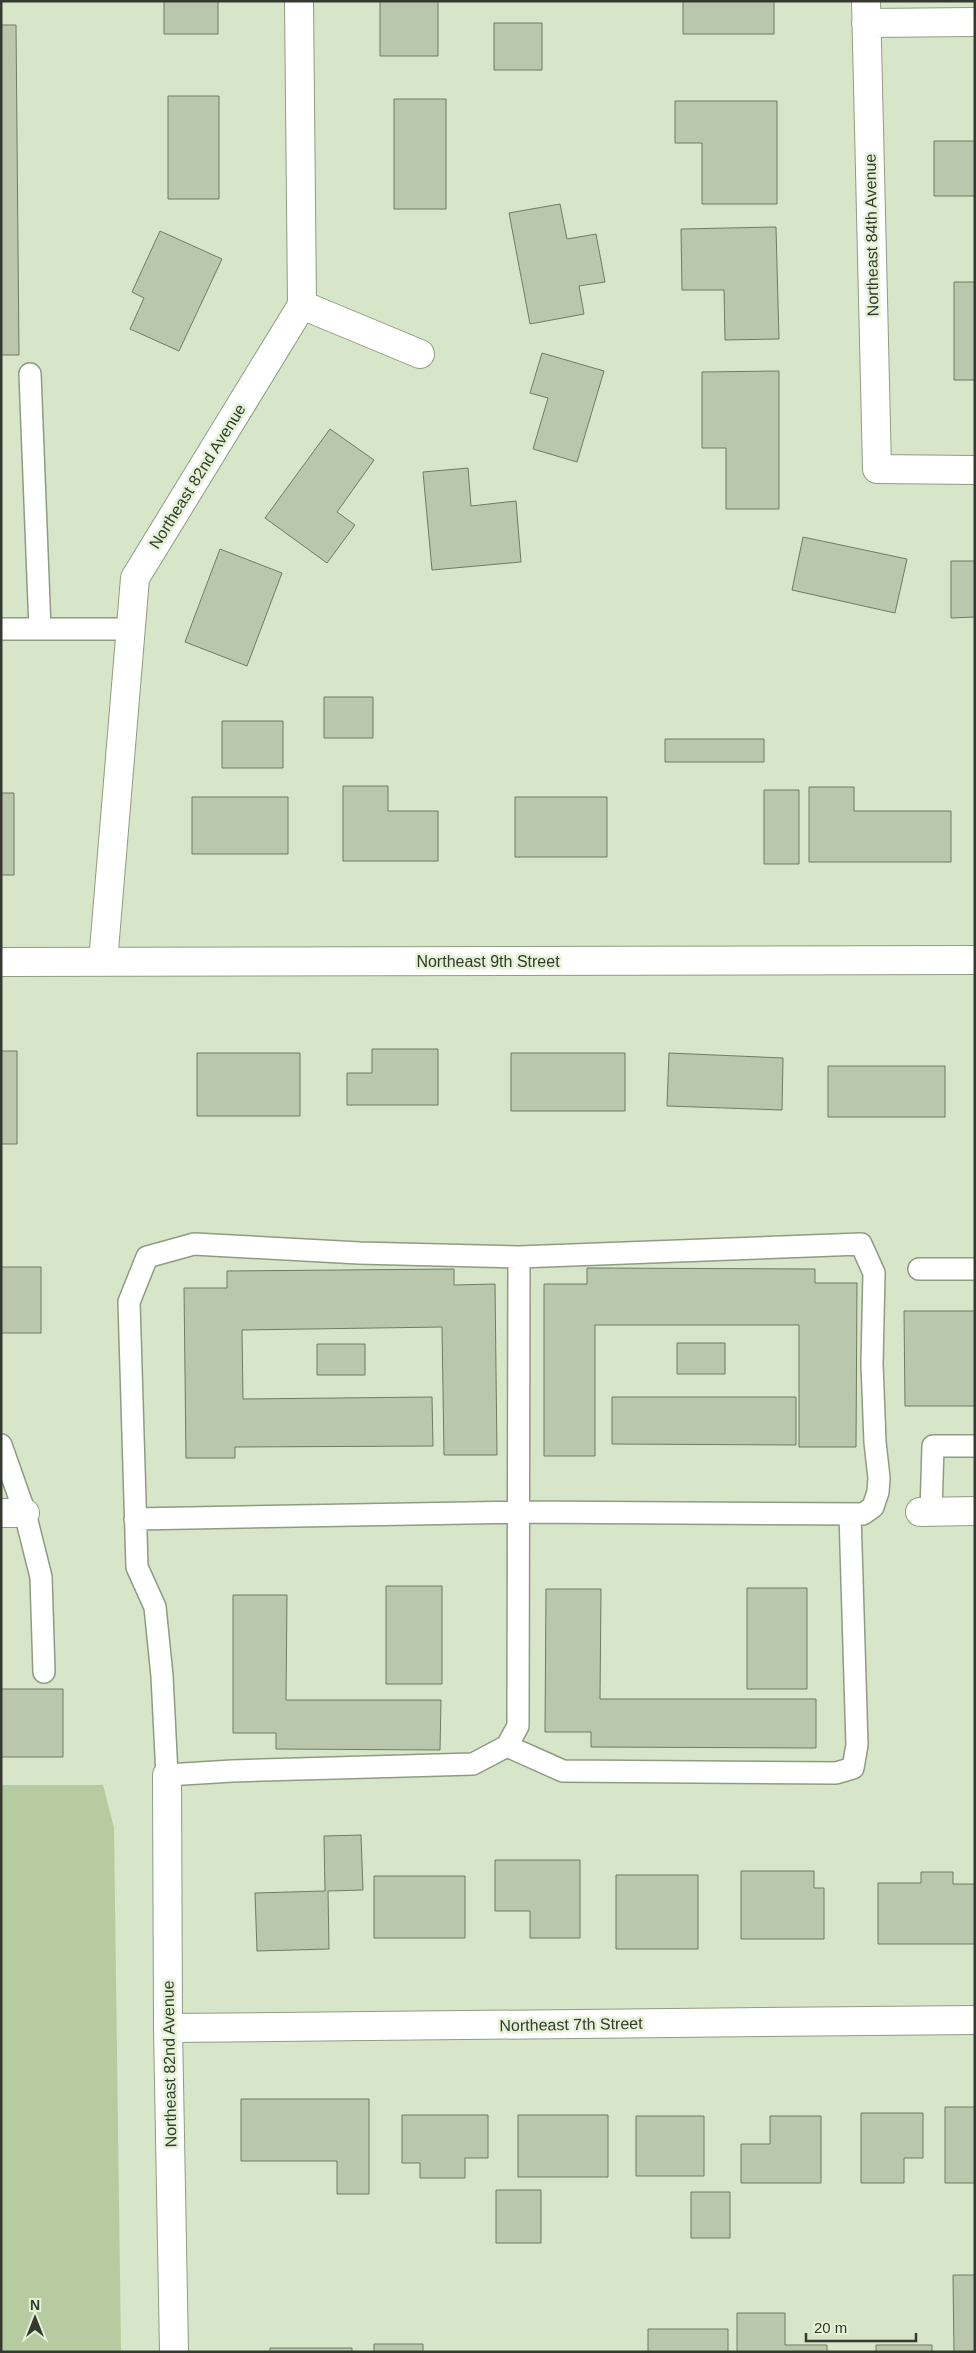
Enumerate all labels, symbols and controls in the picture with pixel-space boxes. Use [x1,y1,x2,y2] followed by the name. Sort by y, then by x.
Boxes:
[862,154,881,316] street label: Northeast 84th Avenue
[146,401,249,552] street label: Northeast 82nd Avenue
[416,953,560,970] street label: Northeast 9th Street
[160,1980,179,2148] street label: Northeast 82nd Avenue
[499,2015,643,2034] street label: Northeast 7th Street
[10,2293,60,2343] north arrow
[30,2297,40,2313] text: N
[806,2310,916,2342] scale bar
[814,2319,847,2336] text: 20 m

